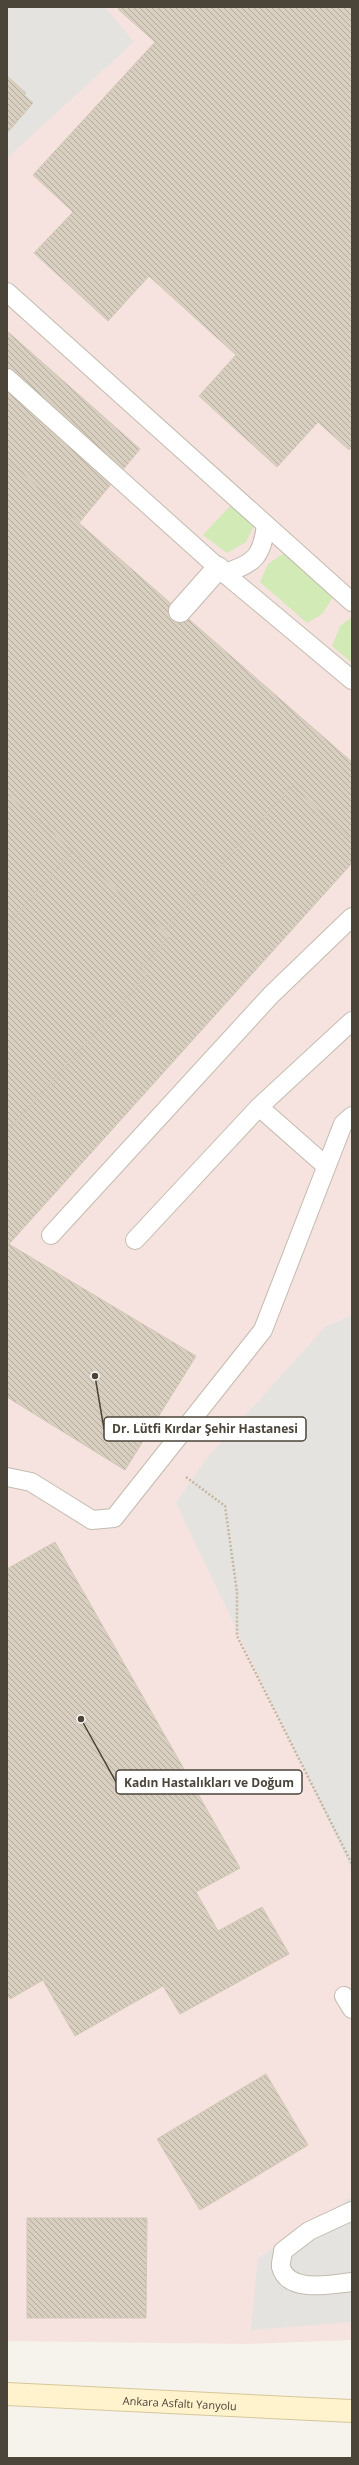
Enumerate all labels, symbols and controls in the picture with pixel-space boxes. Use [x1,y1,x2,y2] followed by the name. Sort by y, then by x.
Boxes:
[104,1417,306,1441] callout: Dr. Lütfi Kırdar Şehir Hastanesi
[112,1420,298,1437] text: Dr. Lütfi Kırdar Şehir Hastanesi
[116,1770,302,1794] callout: Kadın Hastalıkları ve Doğum
[124,1774,294,1791] text: Kadın Hastalıkları ve Doğum
[122,2392,237,2413] street label: Ankara Asfaltı Yanyolu

